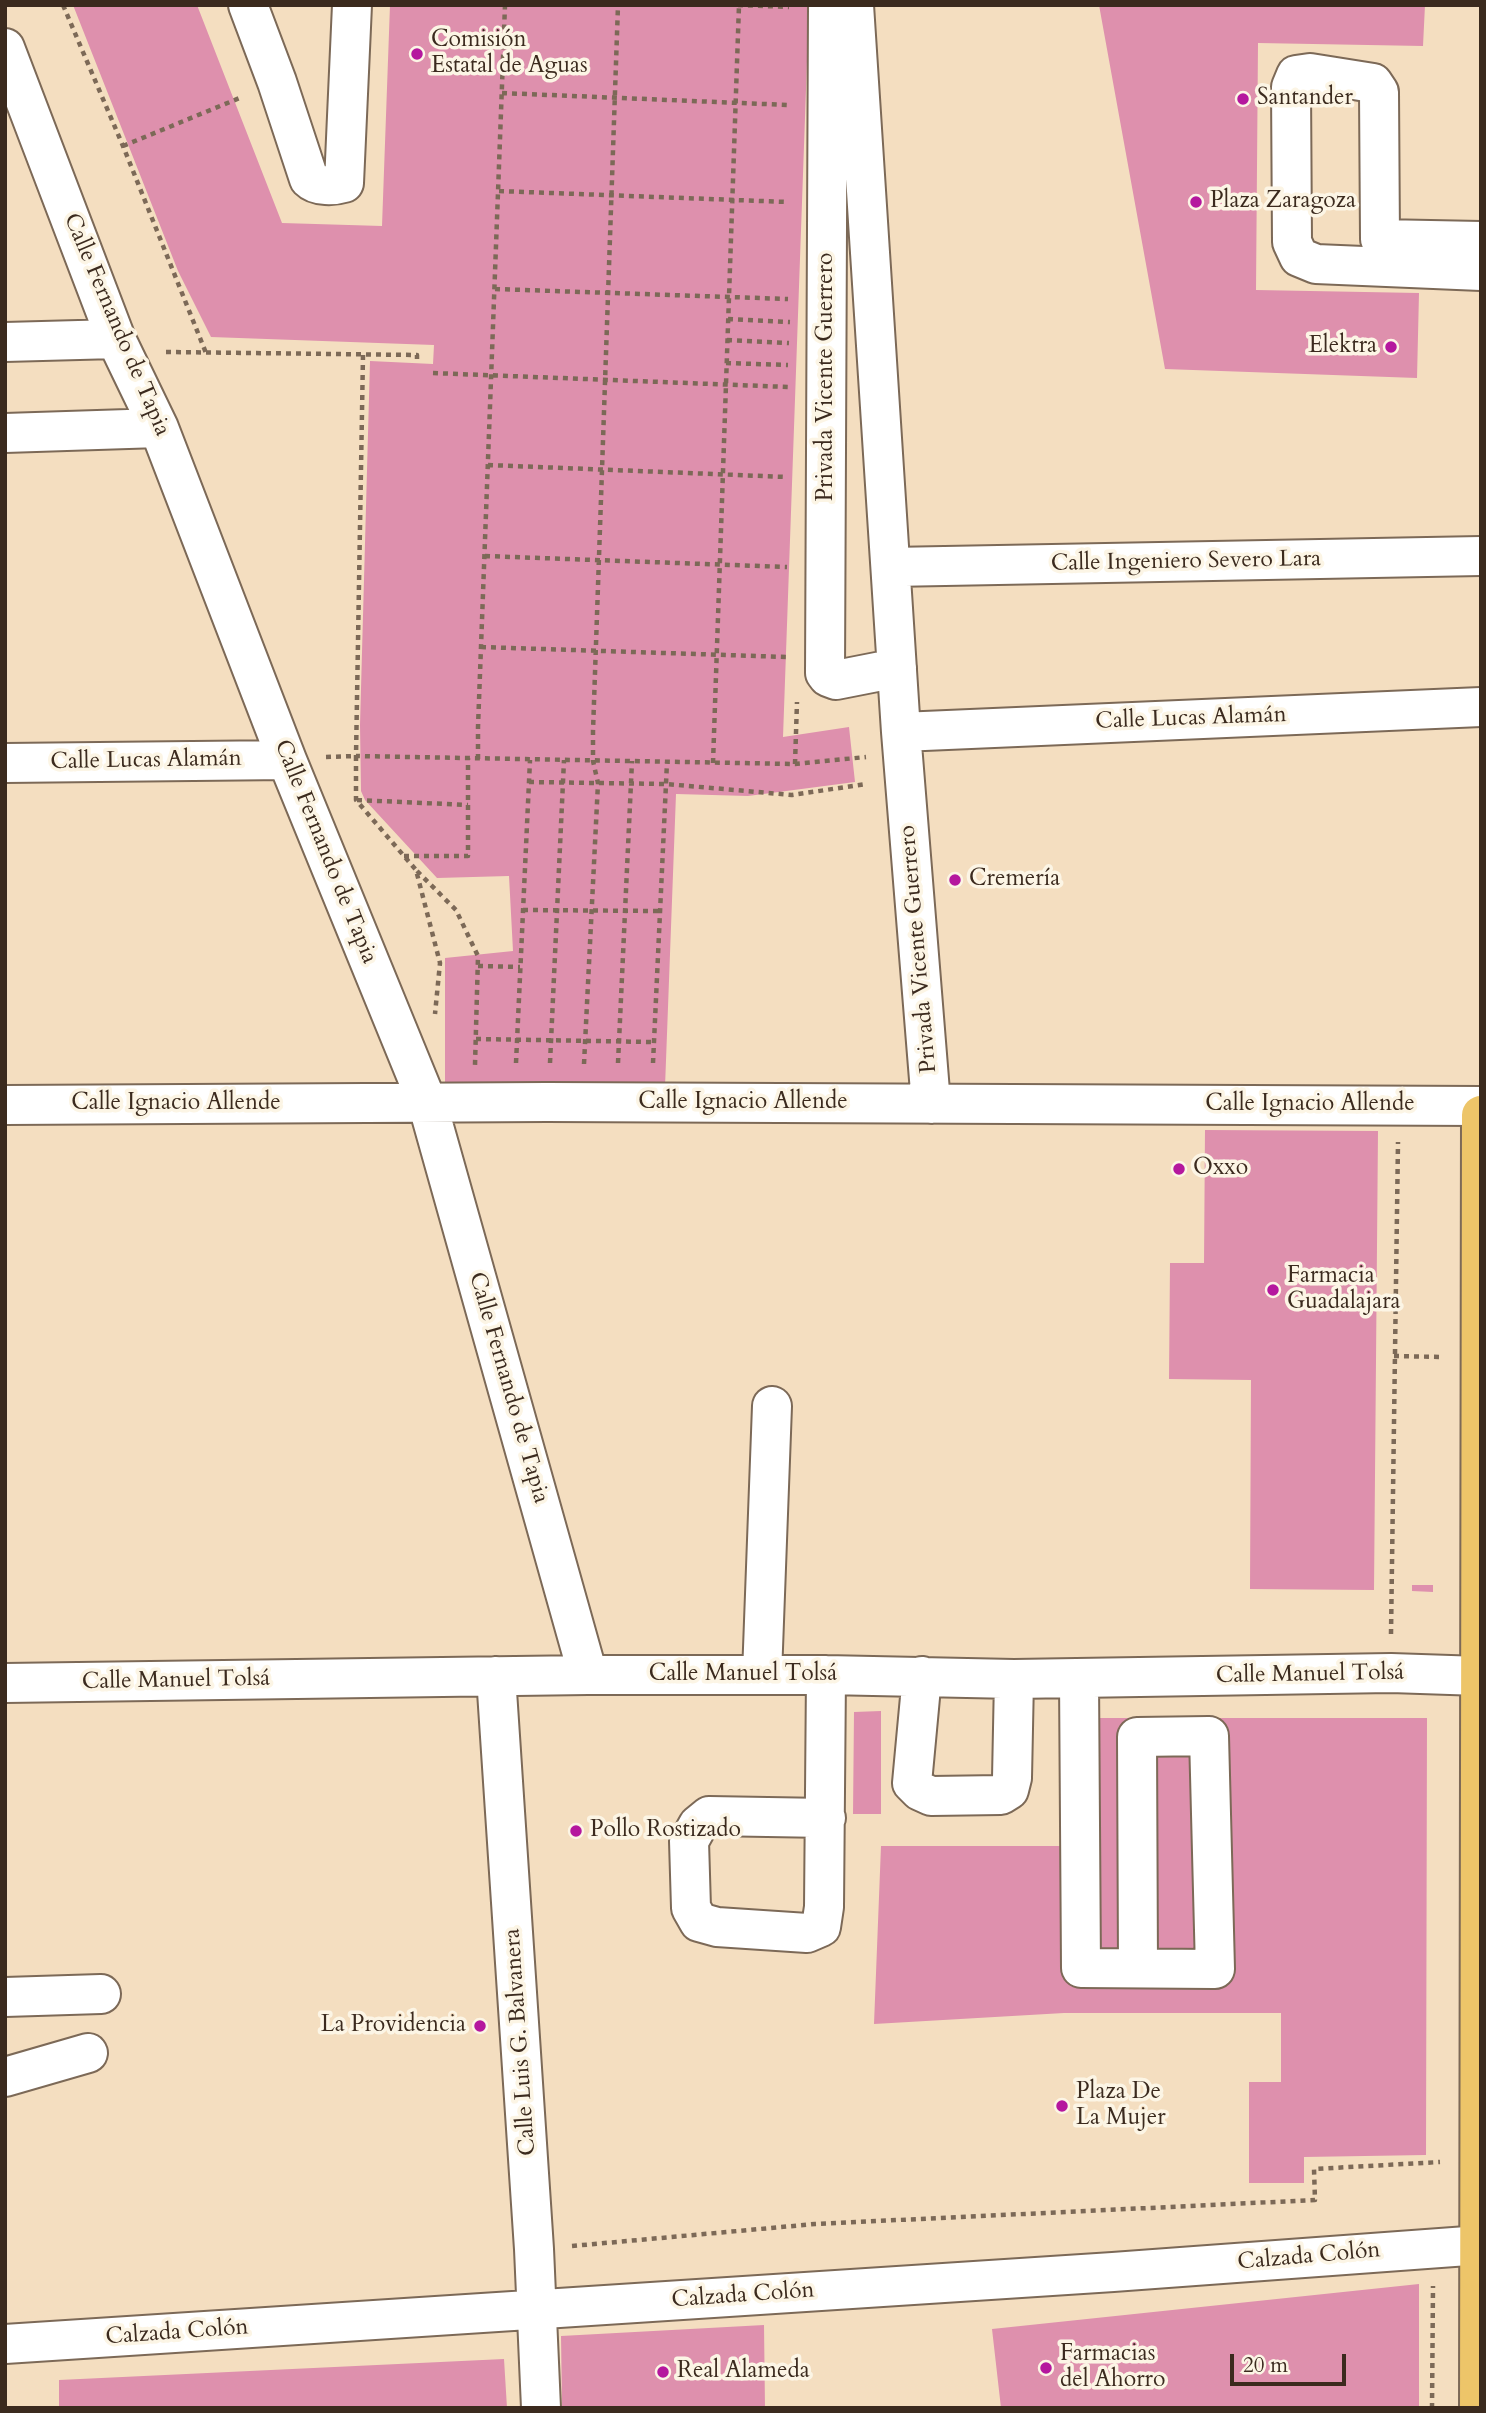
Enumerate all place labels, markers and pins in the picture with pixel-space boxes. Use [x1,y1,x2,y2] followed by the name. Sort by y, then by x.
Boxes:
[431,27,588,81] place label: Comisión Estatal de Aguas
[409,46,425,62] marker: Comisión Estatal de Aguas
[1257,85,1353,113] place label: Santander
[1235,91,1251,107] marker: Santander
[1210,188,1356,216] place label: Plaza Zaragoza
[1188,194,1204,210] marker: Plaza Zaragoza
[1309,333,1377,361] place label: Elektra
[1383,339,1399,355] marker: Elektra
[969,866,1060,894] place label: Cremería
[947,872,963,888] marker: Cremería
[1193,1155,1248,1183] place label: Oxxo
[1171,1161,1187,1177] marker: Oxxo
[1287,1263,1400,1317] place label: Farmacia Guadalajara
[1265,1282,1281,1298] marker: Farmacia Guadalajara
[590,1817,741,1845] place label: Pollo Rostizado
[568,1823,584,1839] marker: Pollo Rostizado
[321,2012,466,2040] place label: La Providencia
[472,2018,488,2034] marker: La Providencia
[1076,2079,1166,2133] place label: Plaza De La Mujer
[1054,2098,1070,2114] marker: Plaza De La Mujer
[1060,2341,1165,2395] place label: Farmacias del Ahorro
[677,2358,810,2386] place label: Real Alameda
[1038,2360,1054,2376] marker: Farmacias del Ahorro
[655,2364,671,2380] marker: Real Alameda

